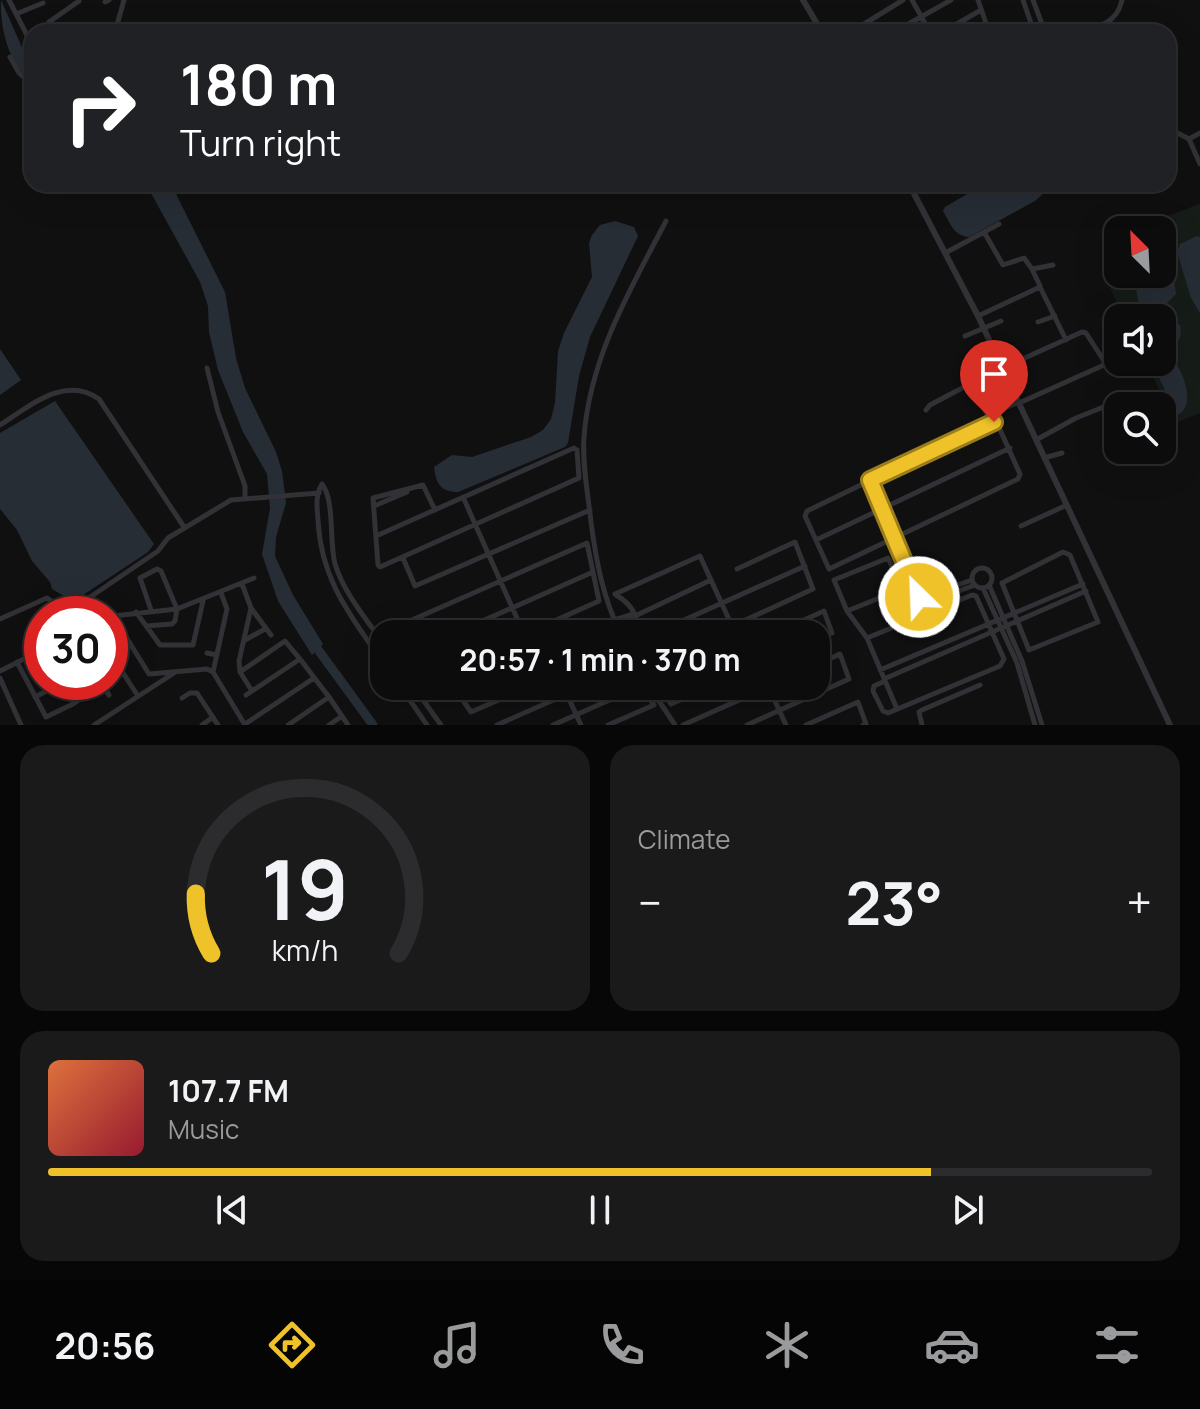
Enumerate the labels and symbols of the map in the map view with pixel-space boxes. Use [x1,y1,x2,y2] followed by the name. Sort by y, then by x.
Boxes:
[1104,216,1176,288] north arrow
[960,340,1028,422] pin
[877,555,961,639] position arrow
[24,596,128,700] speed limit sign: 30

